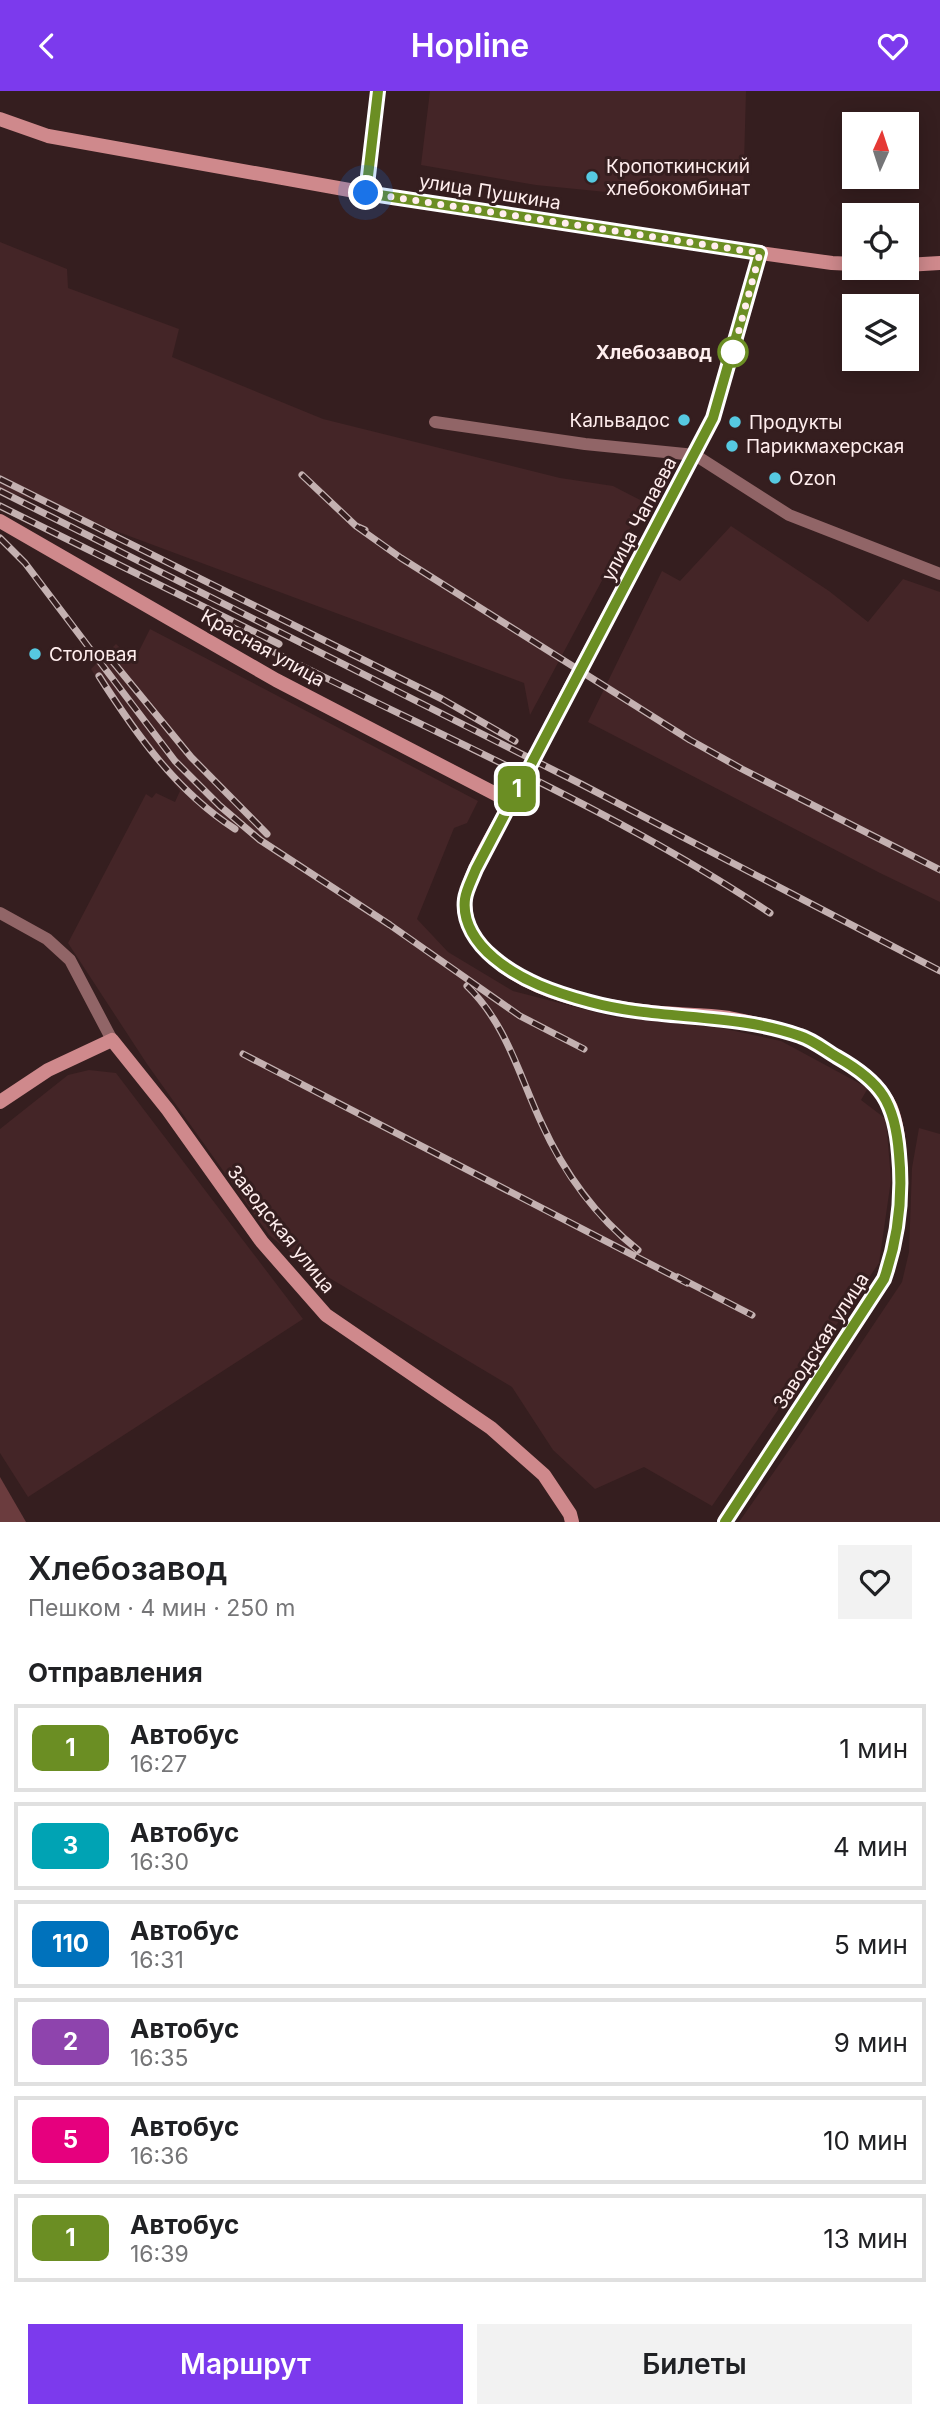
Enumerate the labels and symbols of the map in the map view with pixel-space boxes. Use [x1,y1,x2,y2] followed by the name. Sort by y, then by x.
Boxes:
[842,112,919,189] north arrow
[606,155,750,200] place label: Кропоткинский хлебокомбинат
[417,169,563,215] street label: улица Пушкина
[584,169,600,185] marker: Кропоткинский хлебокомбинат
[348,175,383,210] your location
[718,337,748,367] marker: Хлебозавод
[596,341,712,364] place label: Хлебозавод
[569,409,670,432] place label: Кальвадос
[749,411,842,434] place label: Продукты
[676,412,692,428] marker: Кальвадос
[727,414,743,430] marker: Продукты
[746,435,904,458] place label: Парикмахерская
[724,438,740,454] marker: Парикмахерская
[597,453,681,585] street label: улица Чапаева
[789,467,836,490] place label: Ozon
[767,470,783,486] marker: Ozon
[197,605,329,691] street label: Красная улица
[49,643,137,666] place label: Столовая
[27,646,43,662] marker: Столовая
[494,766,540,812] line badge: 1
[222,1160,340,1298] street label: Заводская улица
[768,1268,874,1414] street label: Заводская улица

